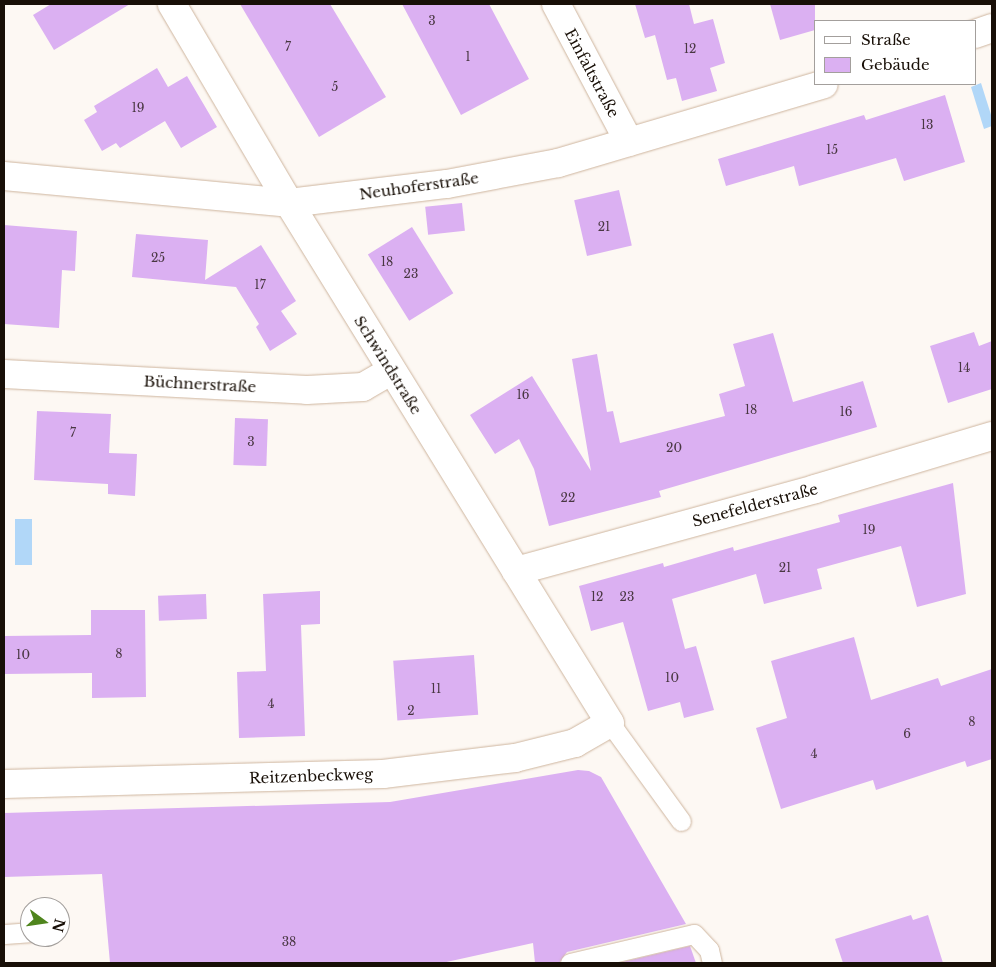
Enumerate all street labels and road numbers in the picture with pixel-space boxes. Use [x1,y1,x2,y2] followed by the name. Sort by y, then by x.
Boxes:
[561,25,623,121] street label: Einfaltstraße
[358,169,480,203] street label: Neuhoferstraße
[350,312,426,418] street label: Schwindstraße
[143,372,257,396] street label: Büchnerstraße
[690,480,820,530] street label: Senefelderstraße
[249,765,373,787] street label: Reitzenbeckweg

